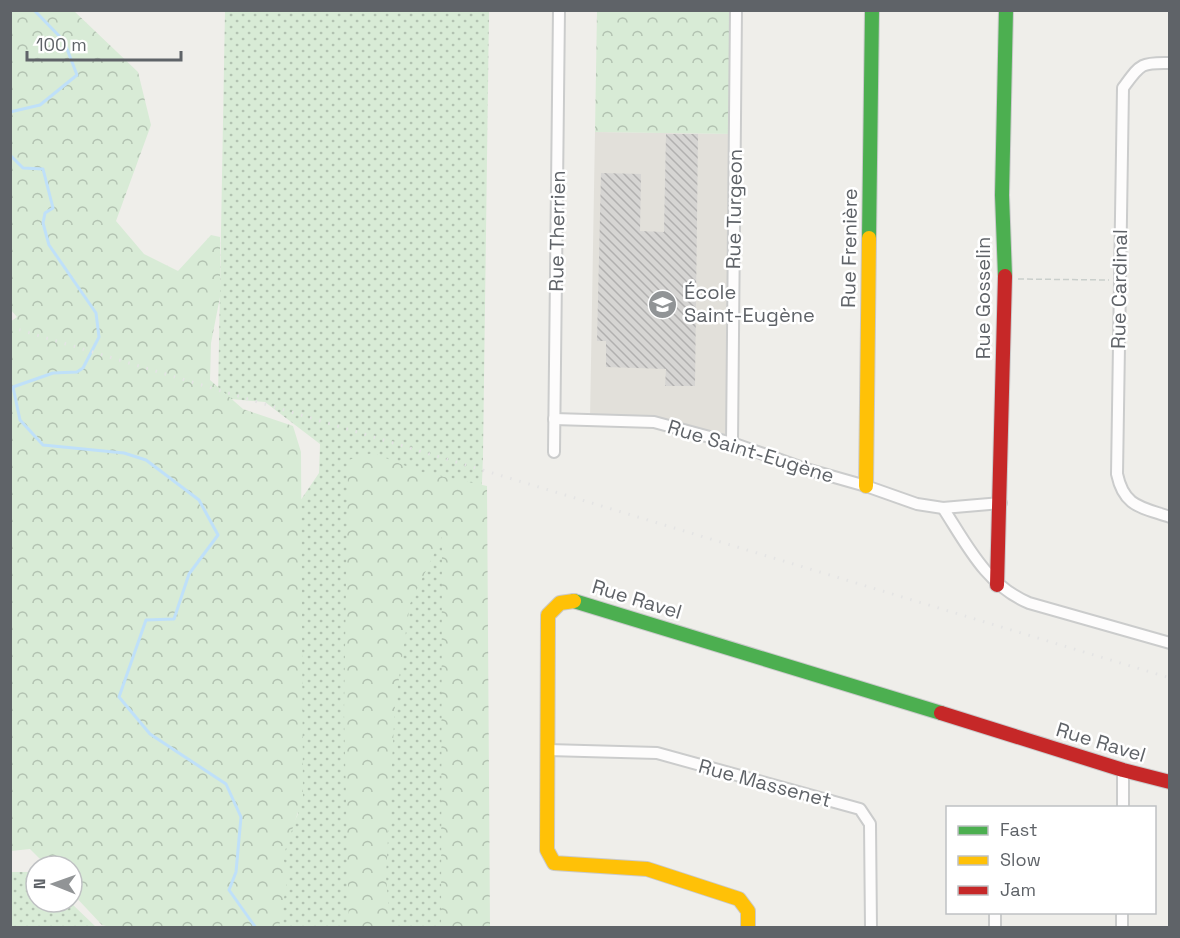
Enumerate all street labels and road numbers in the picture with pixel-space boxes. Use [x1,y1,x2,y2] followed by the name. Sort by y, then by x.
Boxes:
[720,149,748,269] street label: Rue Turgeon
[543,170,571,292] street label: Rue Therrien
[835,188,863,308] street label: Rue Frenière
[1105,229,1133,349] street label: Rue Cardinal
[970,237,996,359] street label: Rue Gosselin
[665,413,837,489] street label: Rue Saint-Eugène
[589,573,685,625] street label: Rue Ravel
[1053,716,1149,768] street label: Rue Ravel
[696,753,834,813] street label: Rue Massenet

